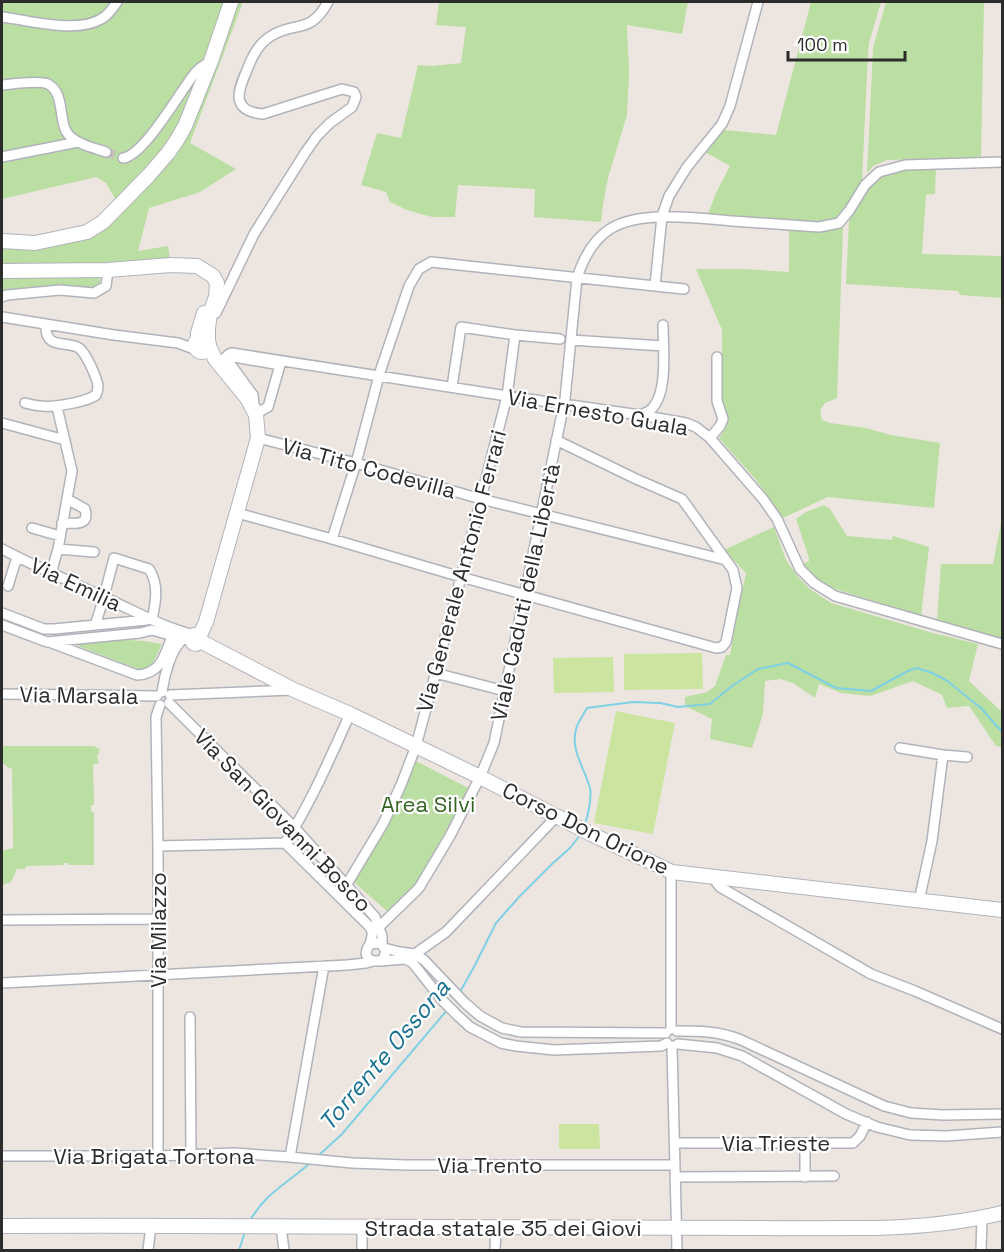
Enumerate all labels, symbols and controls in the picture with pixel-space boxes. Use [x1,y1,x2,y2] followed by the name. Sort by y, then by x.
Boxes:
[788,24,905,62] scale bar
[797,33,848,56] text: 100 m
[505,382,691,442] street label: Via Ernesto Guala
[410,427,512,715] street label: Via Generale Antonio Ferrari
[279,431,459,505] street label: Via Tito Codevilla
[484,460,566,723] street label: Viale Caduti della Libertà
[26,551,126,617] street label: Via Emilia
[19,680,139,710] street label: Via Marsala
[188,722,378,918] street label: Via San Giovanni Bosco
[498,775,674,881] street label: Corso Don Orione
[381,790,475,818] park label: Area Silvi
[144,872,172,988] street label: Via Milazzo
[312,973,457,1137] water label: Torrente Ossona
[722,1129,830,1157] street label: Via Trieste
[53,1142,255,1170] street label: Via Brigata Tortona
[437,1151,543,1179] street label: Via Trento
[364,1214,642,1242] street label: Strada statale 35 dei Giovi

